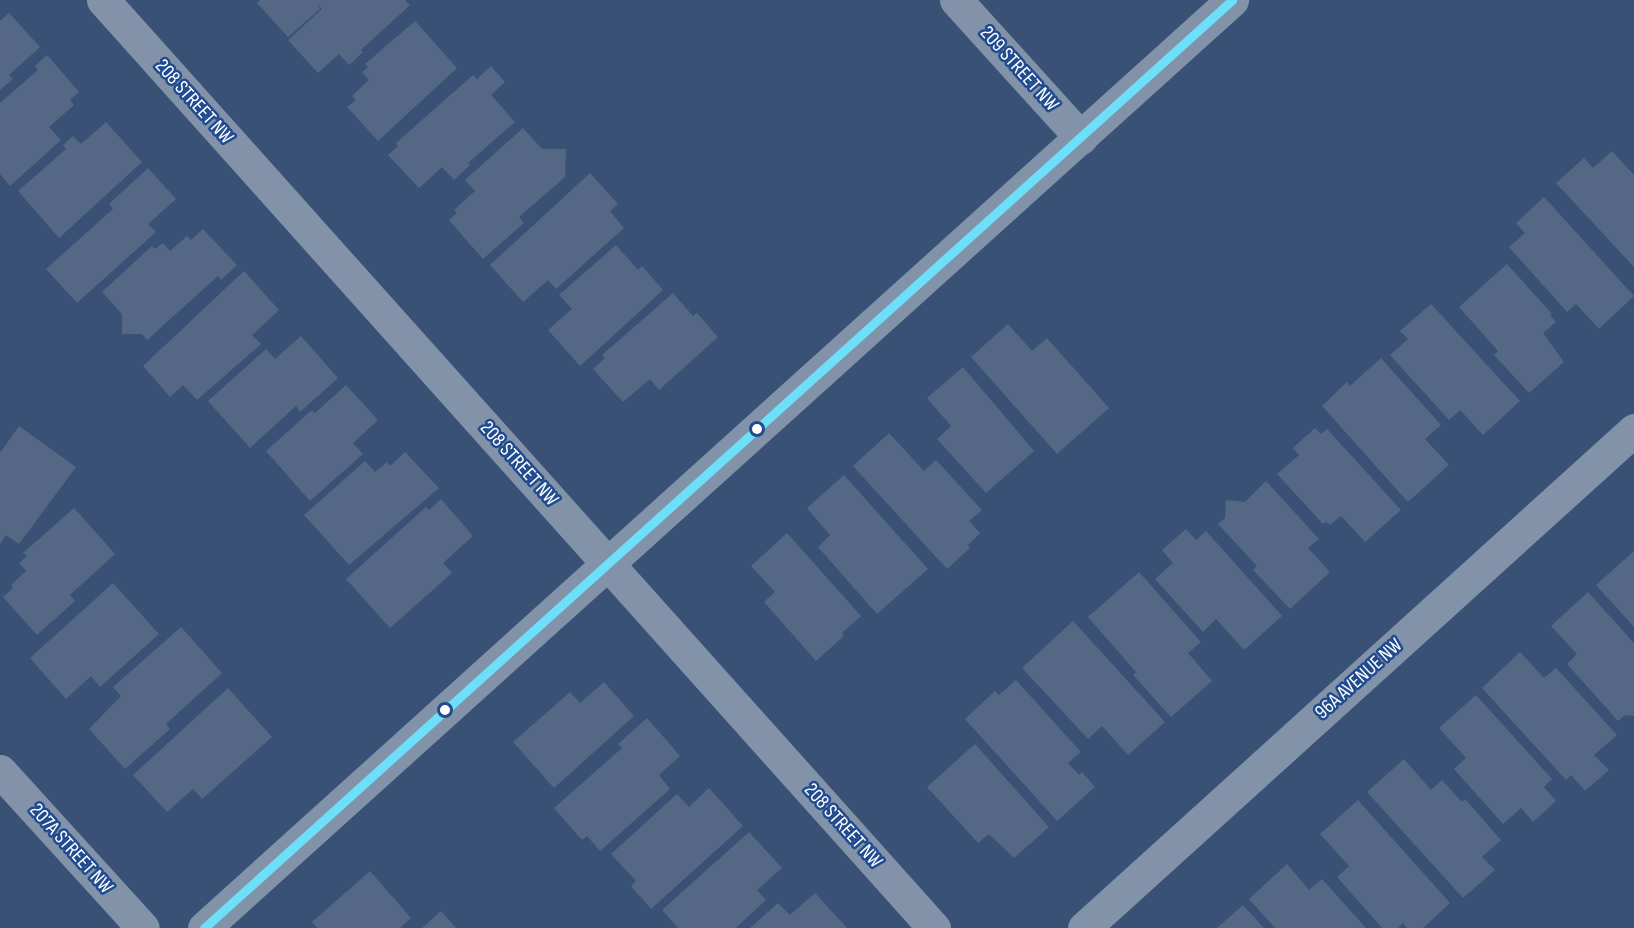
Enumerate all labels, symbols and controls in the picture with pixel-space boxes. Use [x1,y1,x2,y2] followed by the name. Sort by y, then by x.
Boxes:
[975,22,1063,116] street label: 209 STREET NW
[150,55,238,149] street label: 208 STREET NW
[475,417,563,511] street label: 208 STREET NW
[751,423,763,435] unlabelled marker
[1310,634,1408,724] street label: 96A AVENUE NW
[439,704,451,716] unlabelled marker
[799,779,887,873] street label: 208 STREET NW
[24,799,118,899] street label: 207A STREET NW

